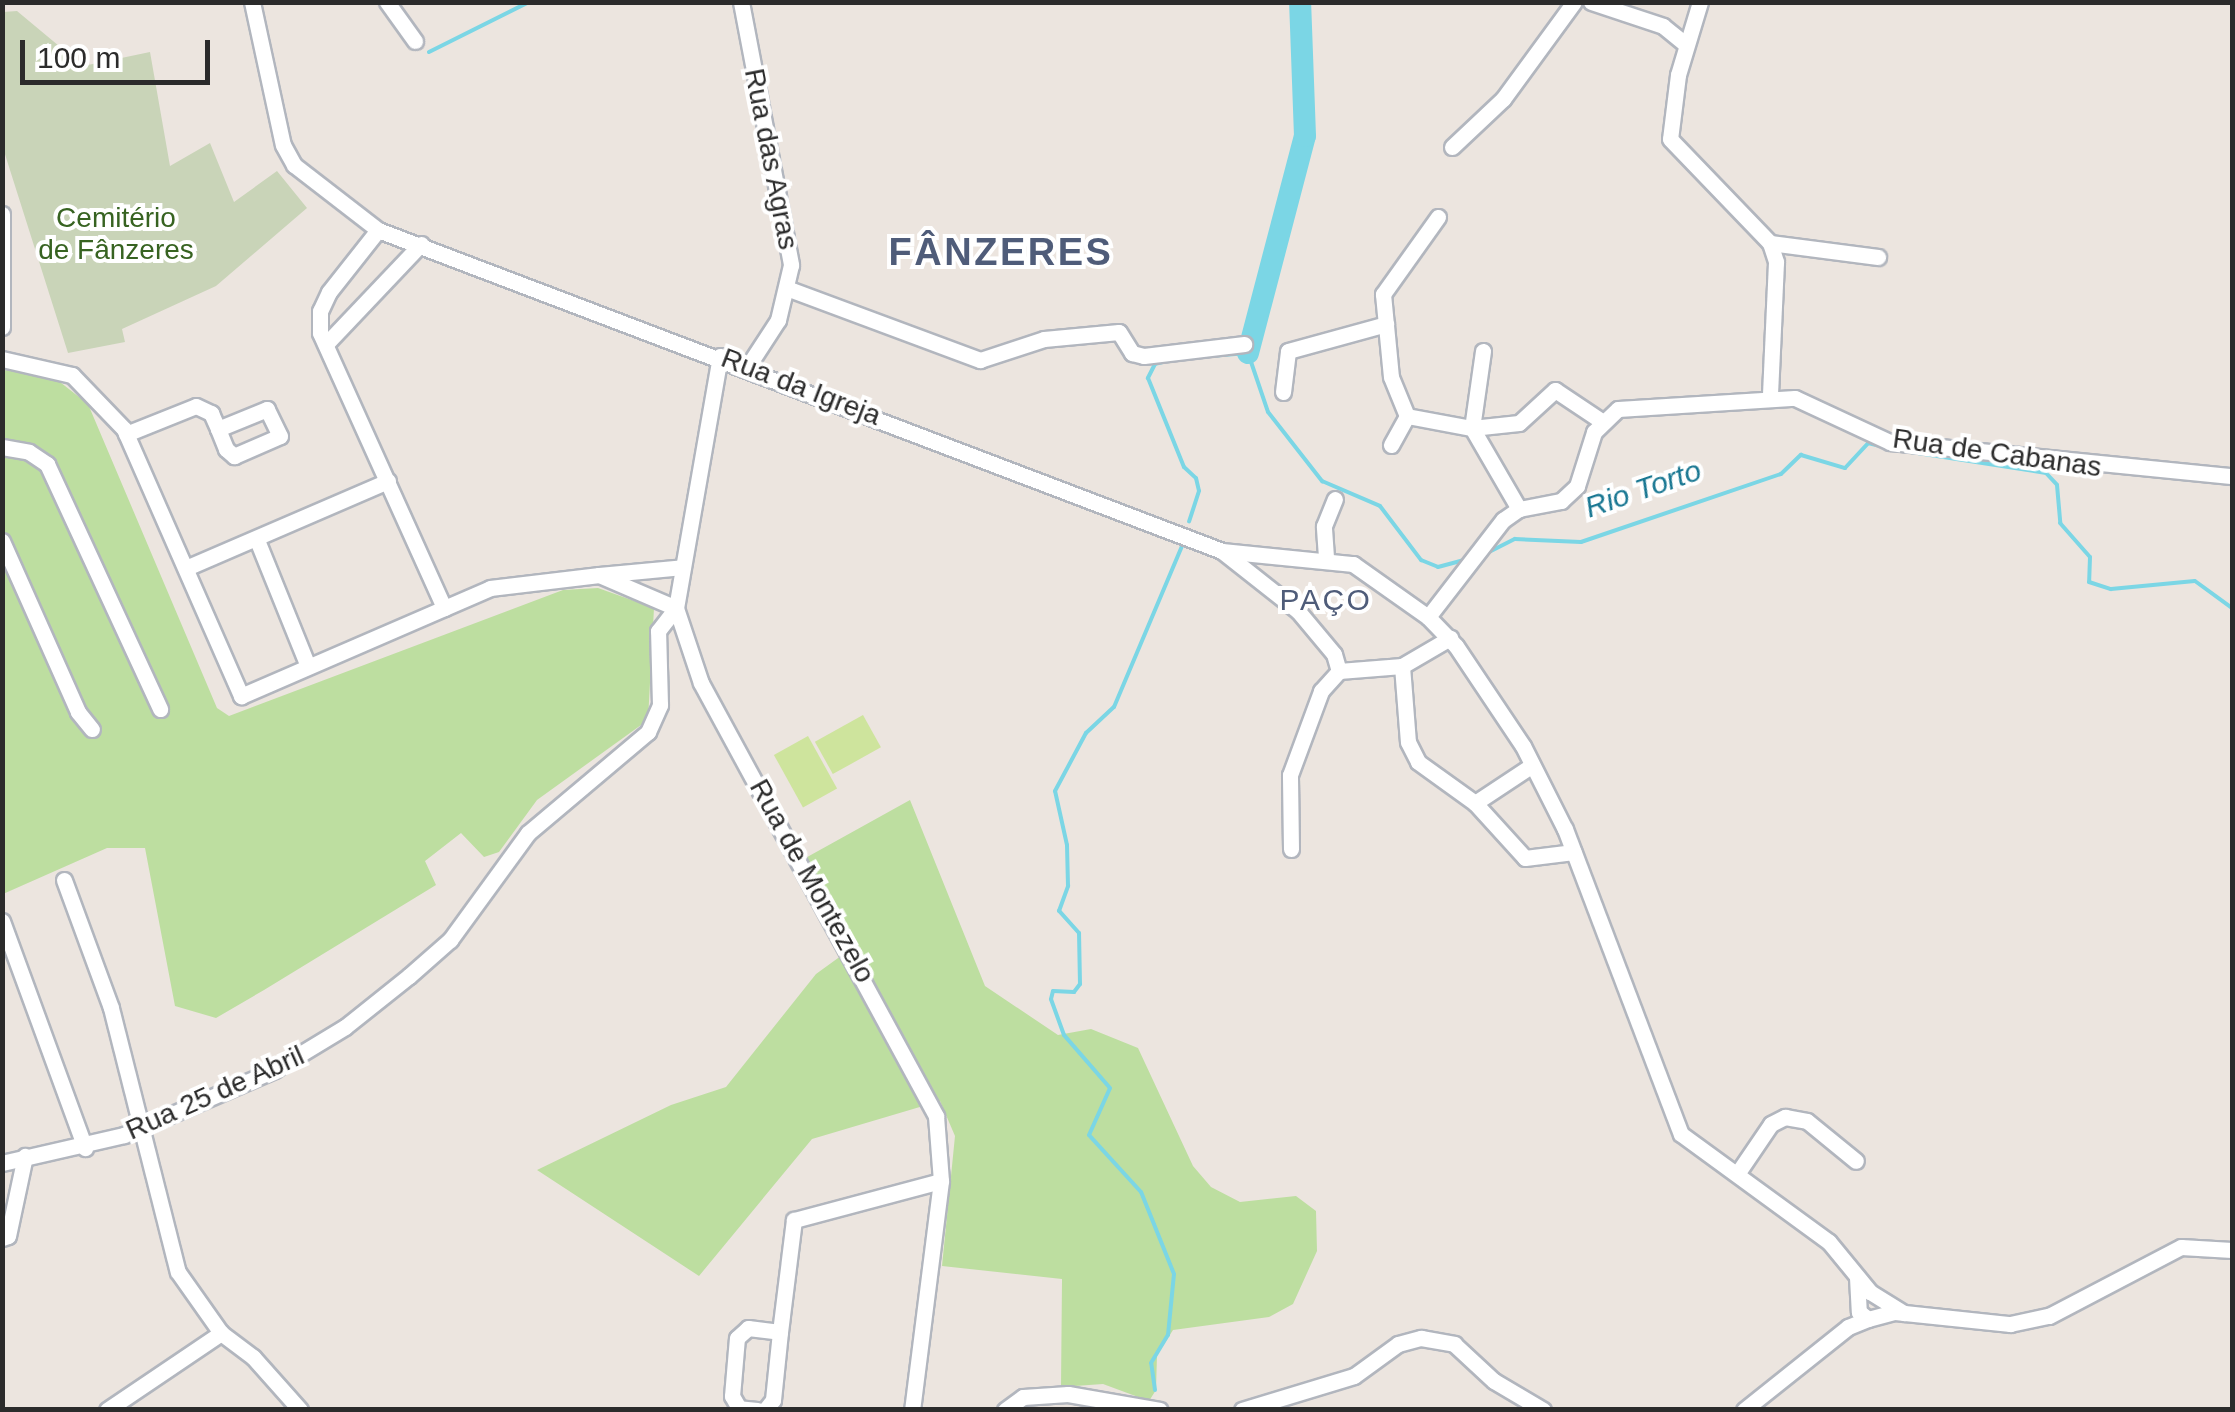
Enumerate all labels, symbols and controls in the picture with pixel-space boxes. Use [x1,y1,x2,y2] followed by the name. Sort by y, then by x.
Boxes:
[25,20,215,82] scale bar
[37,41,120,74] text: 100 m
[737,65,805,253] street label: Rua das Agras
[38,201,194,267] park label: Cemitério de Fânzeres
[889,230,1113,276] district label: FÂNZERES
[717,341,885,433] street label: Rua da Igreja
[1891,422,2103,484] street label: Rua de Cabanas
[1580,452,1706,526] water label: Rio Torto
[1280,582,1372,618] district label: PAÇO
[742,773,882,989] street label: Rua de Montezelo
[120,1038,310,1148] street label: Rua 25 de Abril

